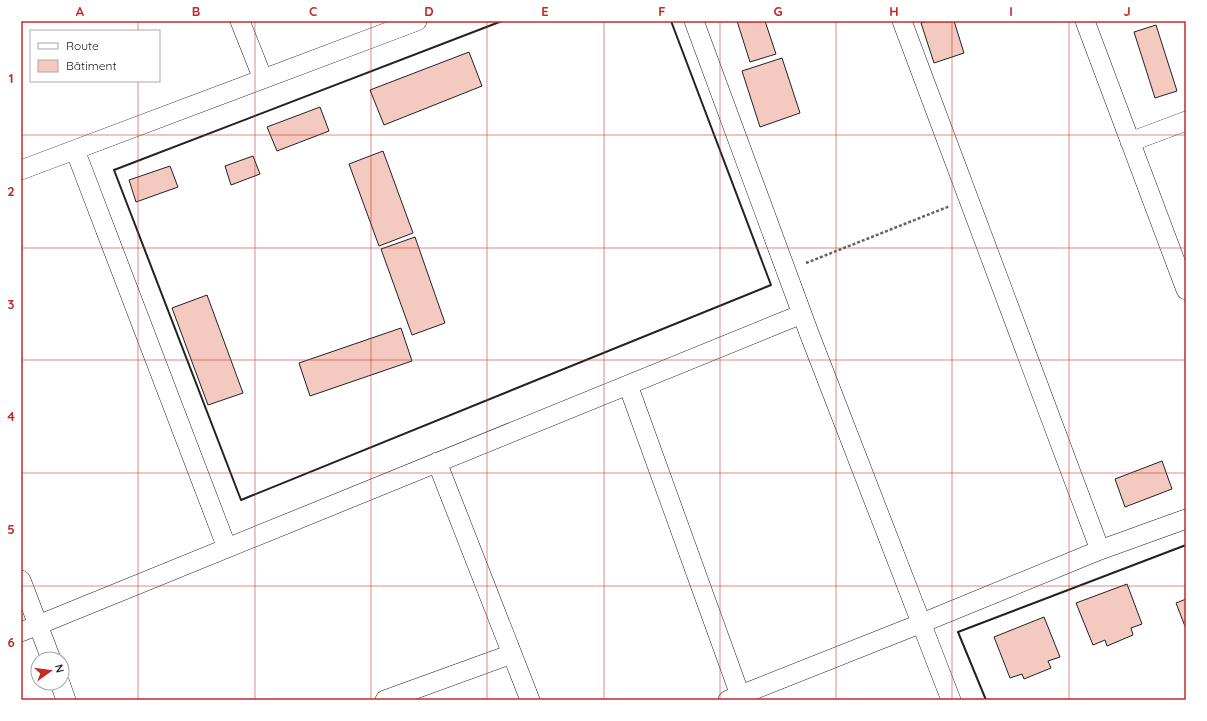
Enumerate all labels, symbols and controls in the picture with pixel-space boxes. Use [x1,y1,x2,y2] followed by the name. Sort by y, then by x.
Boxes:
[76,3,85,19] text: A
[192,3,200,19] text: B
[309,3,317,19] text: C
[424,3,434,19] text: D
[541,3,549,19] text: E
[658,3,666,19] text: F
[773,3,783,19] text: G
[889,3,899,19] text: H
[1009,3,1013,19] text: I
[1123,3,1131,19] text: J
[30,30,160,82] legend
[66,38,99,53] text: Route
[66,58,116,73] text: Bâtiment
[8,70,14,86] text: 1
[7,183,15,199] text: 2
[8,296,15,312] text: 3
[7,408,15,424] text: 4
[7,521,15,537] text: 5
[7,634,15,650] text: 6
[30,651,70,691] north arrow
[52,663,67,674] text: N

